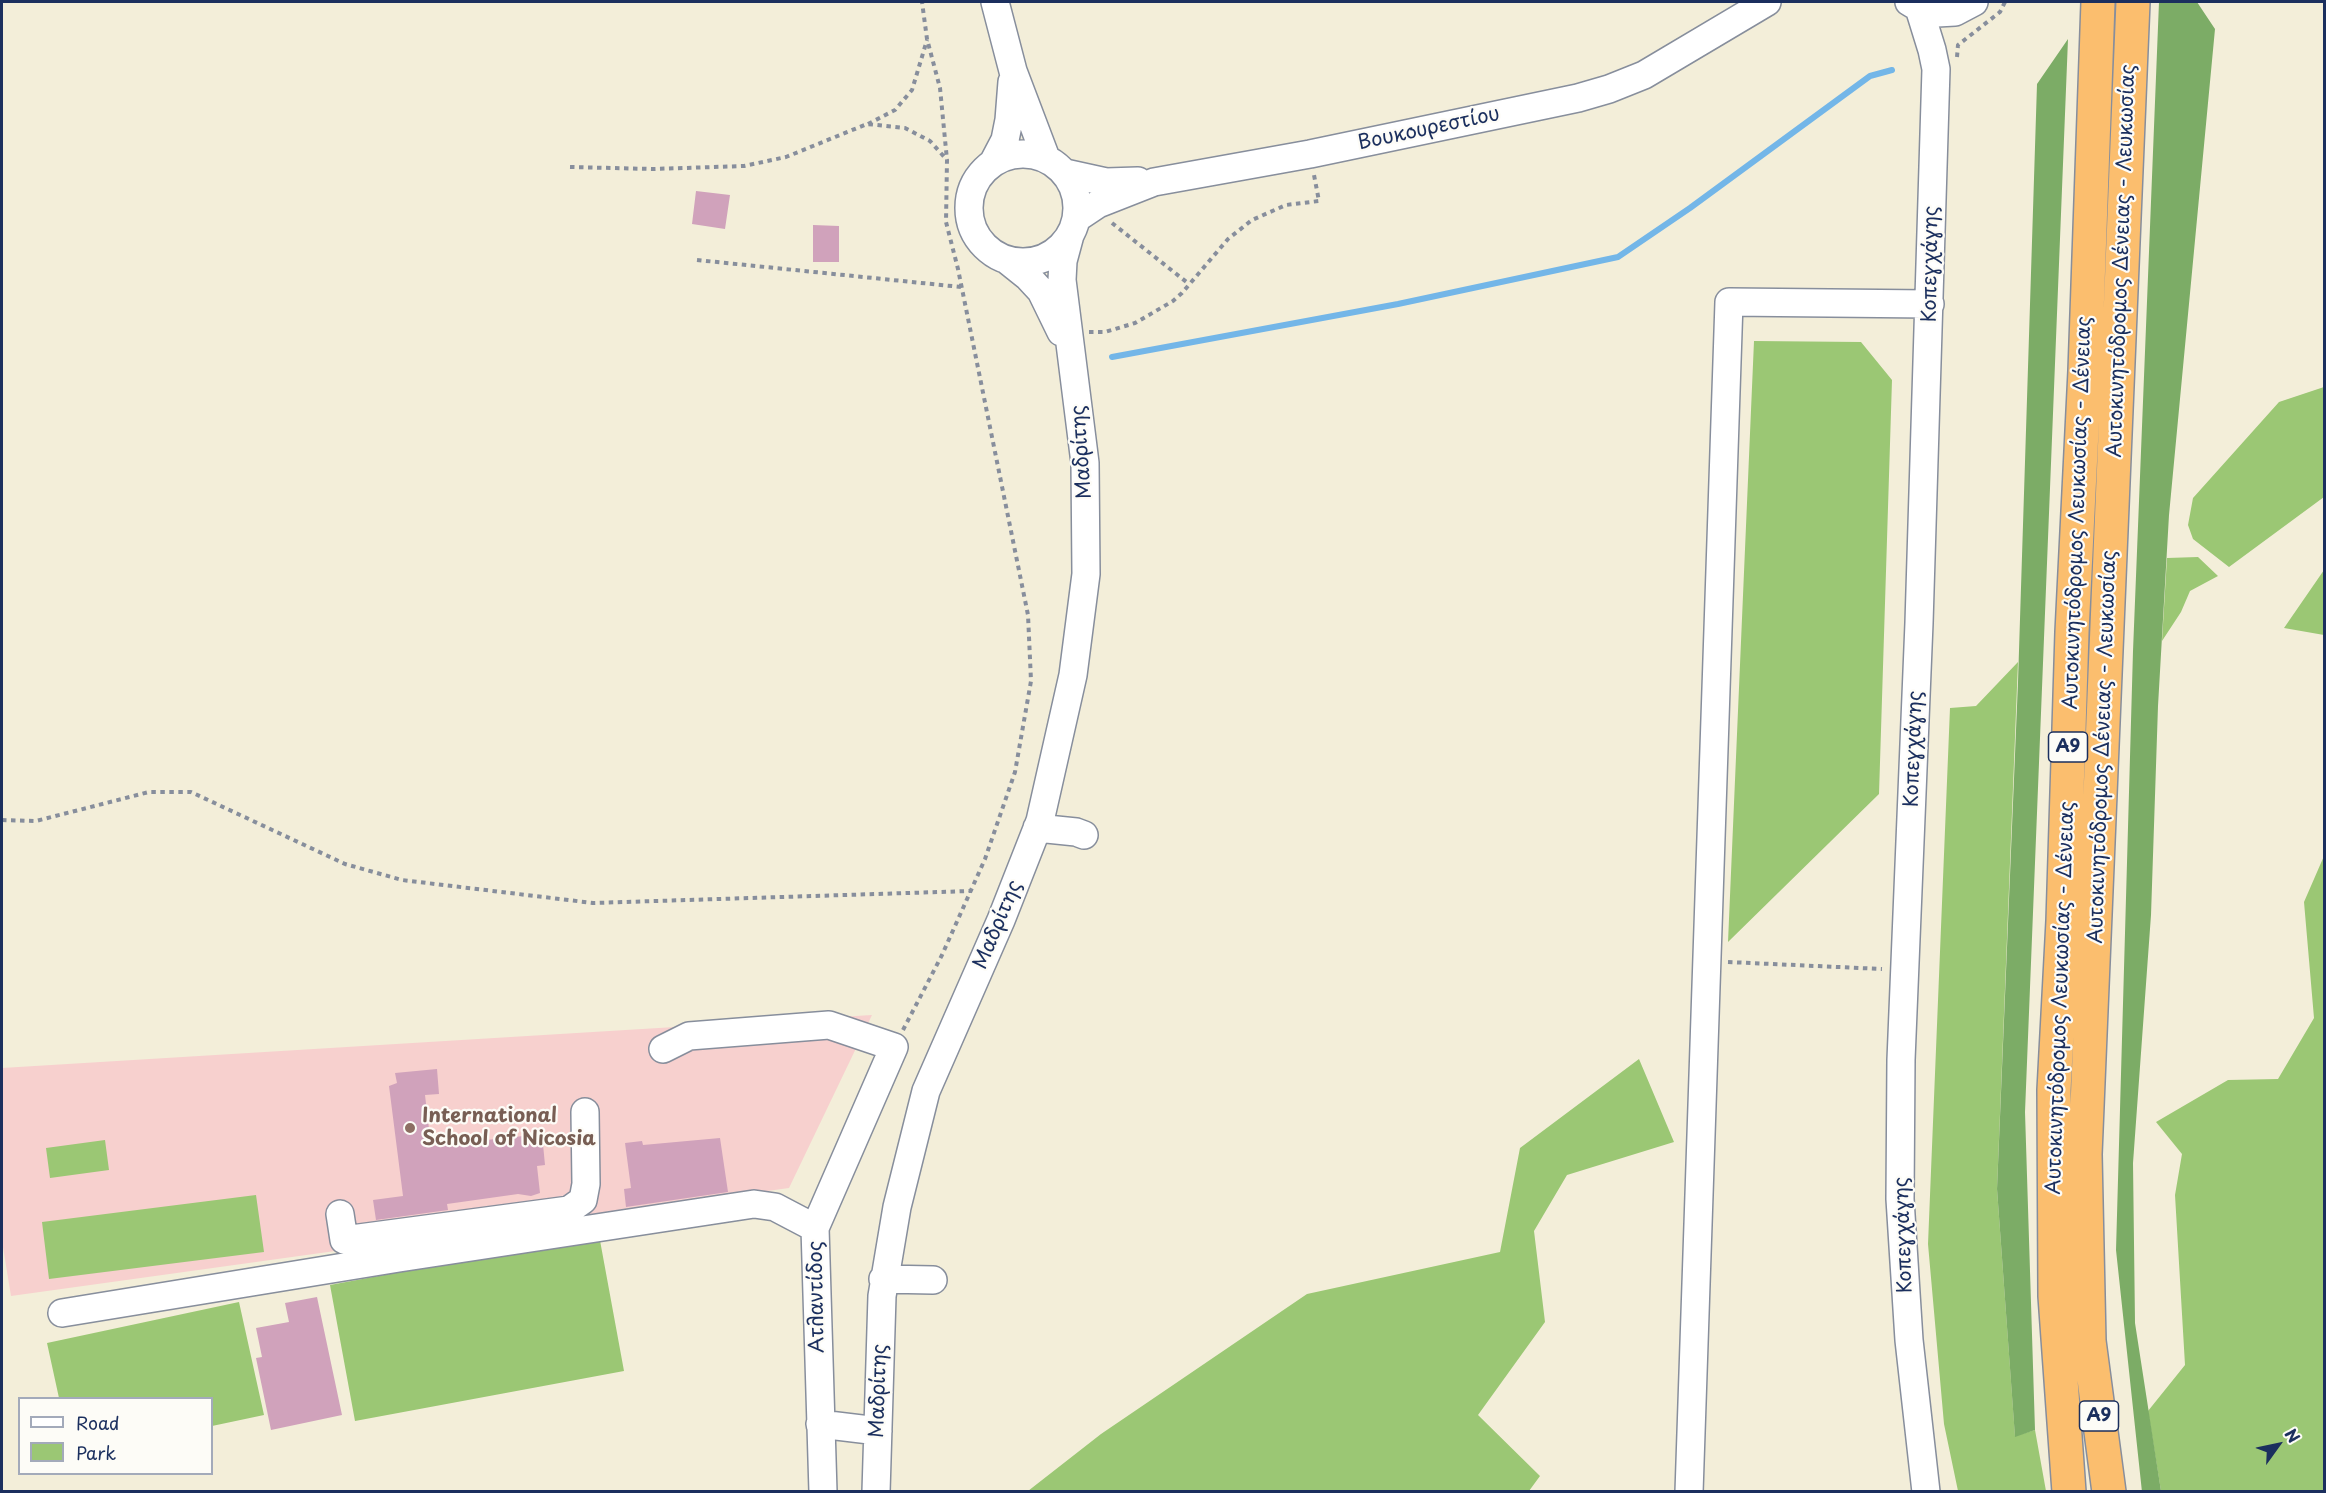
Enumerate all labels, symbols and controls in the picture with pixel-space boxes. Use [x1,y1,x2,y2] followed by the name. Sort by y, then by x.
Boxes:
[2103,64,2141,458] street label: Αυτοκινητόδρομος Δένειας - Λευκωσίας
[1356,102,1502,156] street label: Βουκουρεστίου
[1918,205,1944,323] street label: Κοπεγχάγης
[2059,316,2097,710] street label: Αυτοκινητόδρομος Λευκωσίας - Δένειας
[1067,404,1097,500] street label: Μαδρίτης
[2084,550,2122,944] street label: Αυτοκινητόδρομος Δένειας - Λευκωσίας
[1900,690,1928,808] street label: Κοπεγχάγης
[2048,732,2088,762] road number: A9
[2042,801,2080,1195] street label: Αυτοκινητόδρομος Λευκωσίας - Δένειας
[969,877,1027,973] street label: Μαδρίτης
[422,1104,596,1151] place label: International School of Nicosia
[403,1121,417,1135] marker: International School of Nicosia
[1890,1176,1918,1294] street label: Κοπεγχάγης
[804,1241,830,1353] street label: Ατλαντίδος
[865,1343,893,1439] street label: Μαδρίτης
[18,1397,213,1475] legend
[2080,1401,2118,1431] road number: A9
[76,1409,120,1436] text: Road
[2248,1415,2308,1475] north arrow
[2280,1423,2307,1447] text: N
[76,1439,116,1466] text: Park

